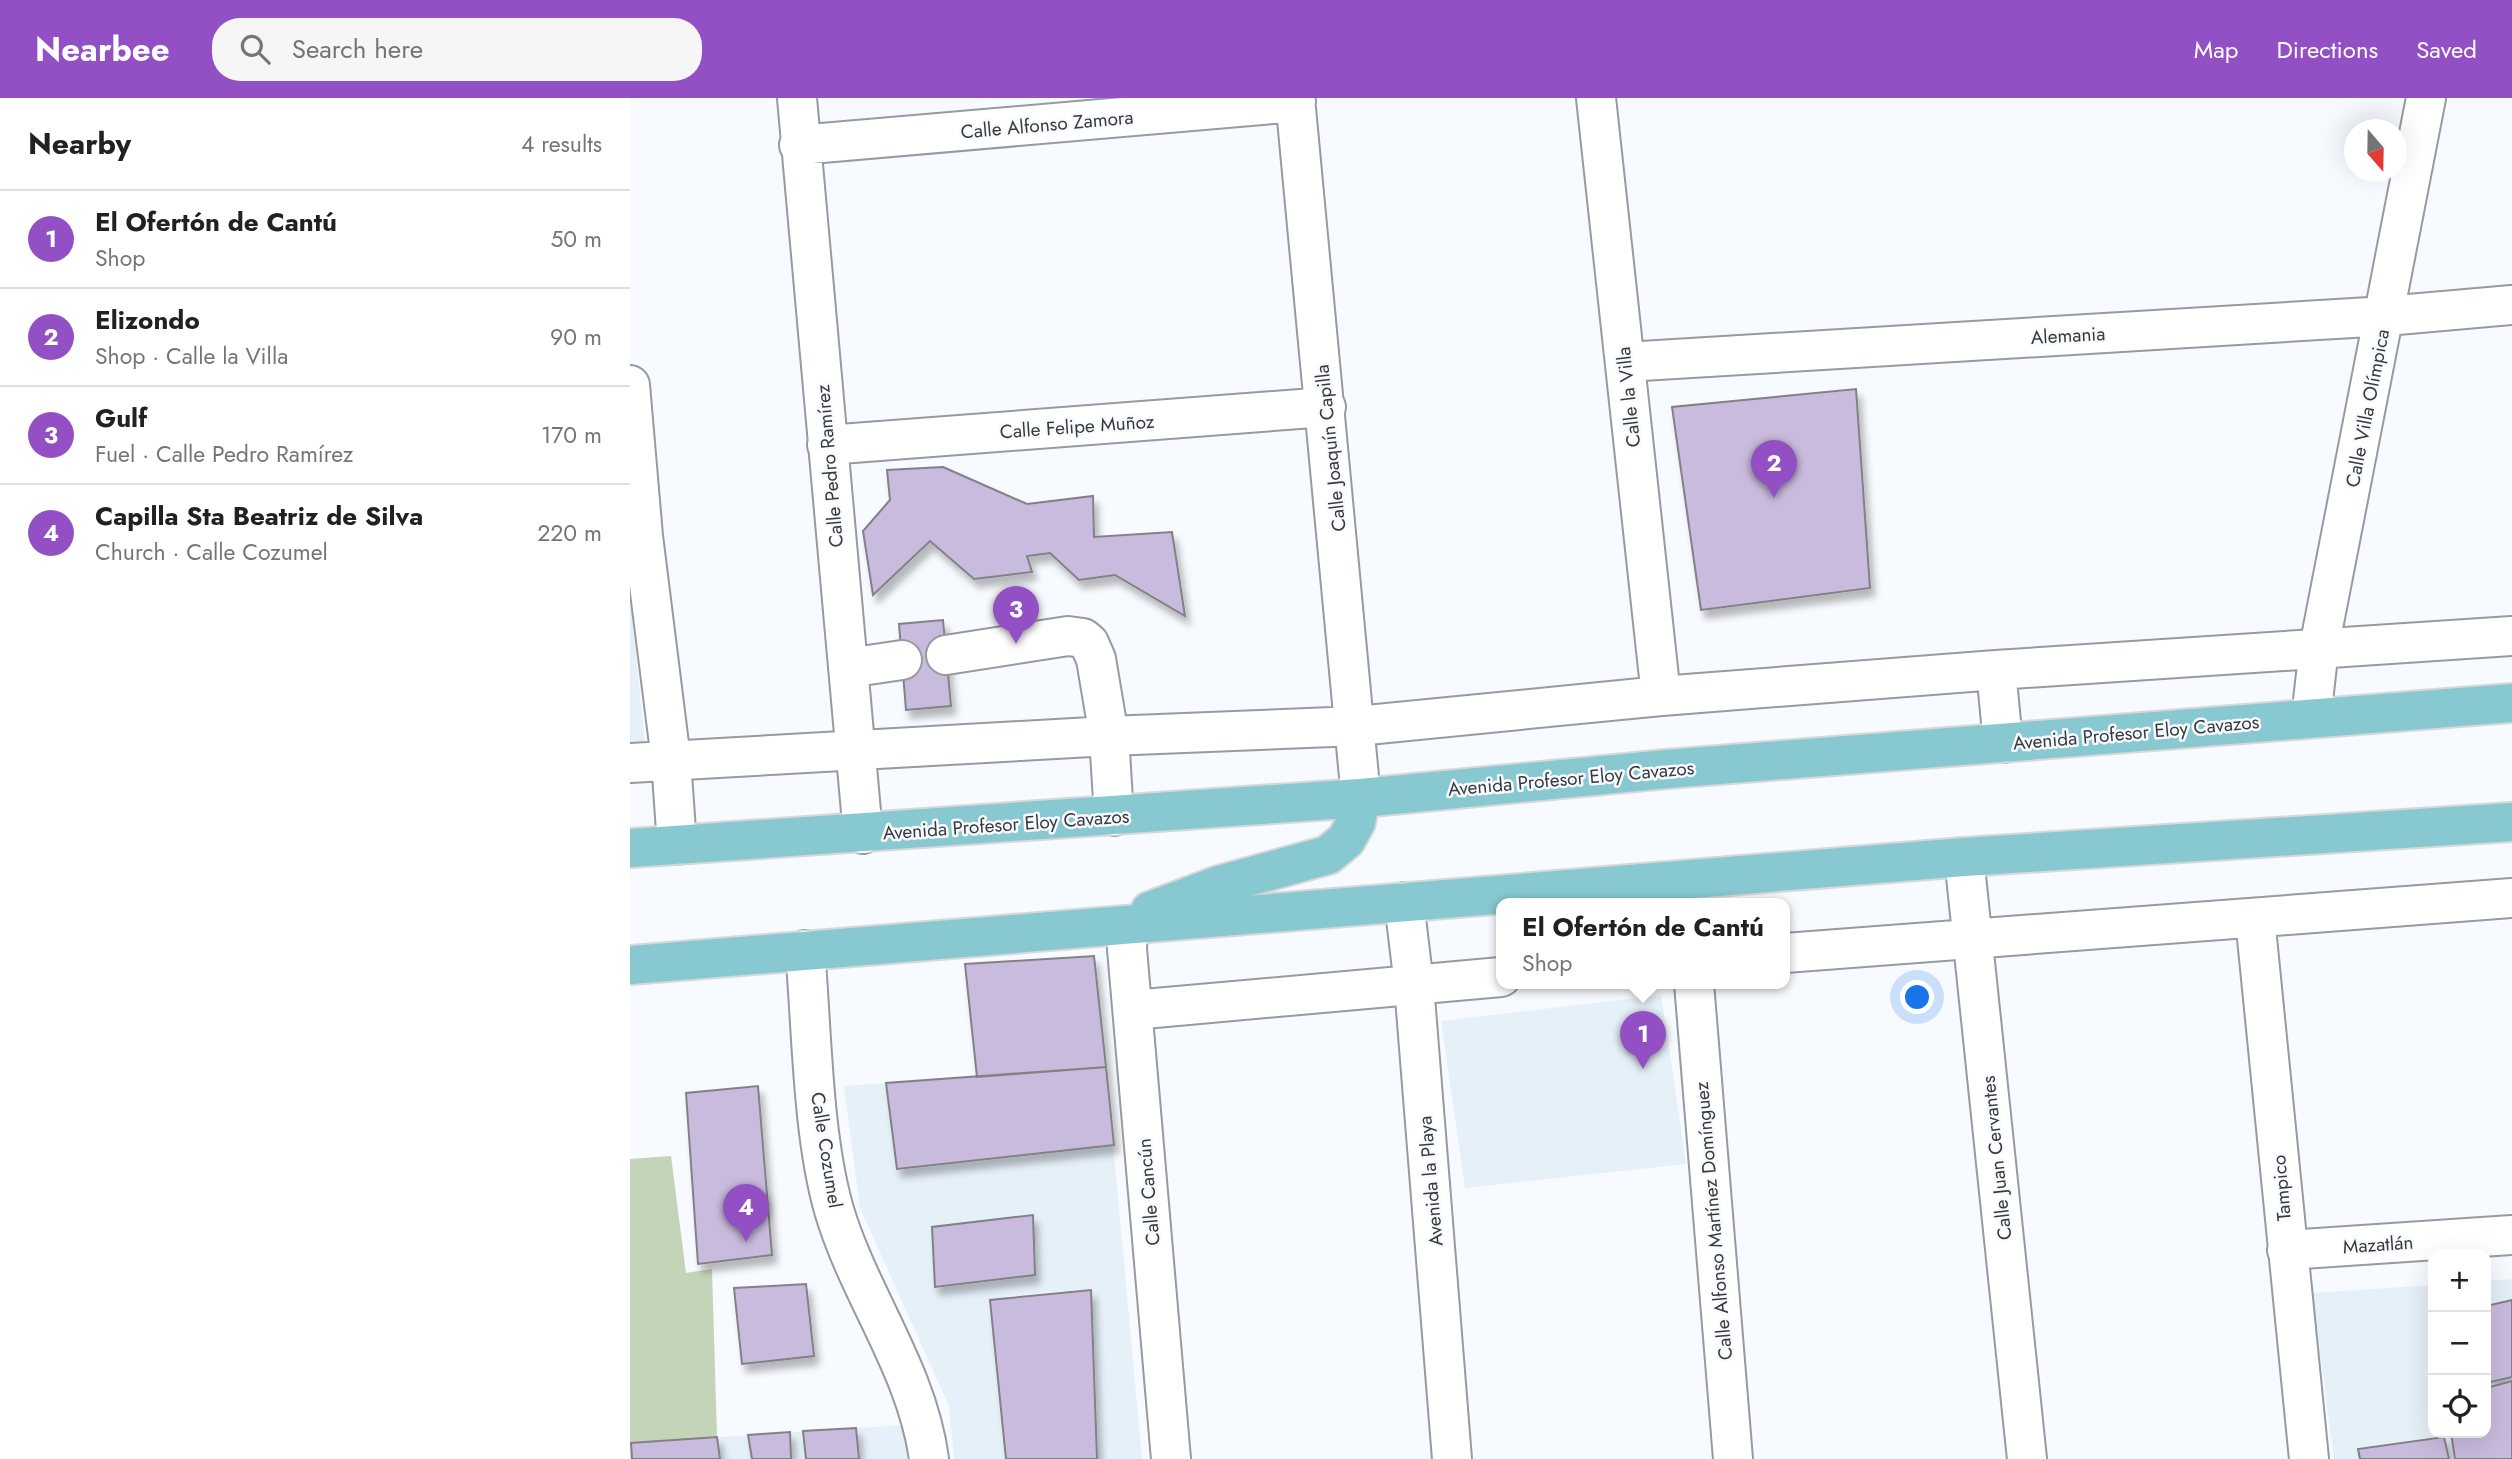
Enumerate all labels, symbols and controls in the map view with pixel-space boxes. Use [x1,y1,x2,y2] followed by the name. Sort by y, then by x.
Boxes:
[212,18,702,81] search box
[35,26,170,73] text: Nearbee
[236,30,274,68] icon: search
[292,30,423,68] text: Search here
[2194,32,2239,67] text: Map
[2277,32,2378,67] text: Directions
[2416,32,2477,67] text: Saved
[960,104,1134,145] street label: Calle Alfonso Zamora
[2344,119,2407,182] north arrow
[28,122,131,165] text: Nearby
[521,127,602,161] text: 4 results
[95,203,337,241] text: El Ofertón de Cantú
[45,222,57,256] text: 1
[550,222,602,256] text: 50 m
[95,241,145,275] text: Shop
[95,301,200,339] text: Elizondo
[43,320,59,354] text: 2
[550,320,602,354] text: 90 m
[2030,320,2106,351] street label: Alemania
[2339,327,2396,489] street label: Calle Villa Olímpica
[95,339,288,373] text: Shop · Calle la Villa
[1610,345,1647,449] street label: Calle la Villa
[1308,363,1353,533] street label: Calle Joaquín Capilla
[809,383,850,548] street label: Calle Pedro Ramírez
[95,399,147,437] text: Gulf
[999,408,1155,445] street label: Calle Felipe Muñoz
[44,418,58,452] text: 3
[541,418,602,452] text: 170 m
[95,437,353,471] text: Fuel · Calle Pedro Ramírez
[1751,440,1797,498] pin: 2
[95,497,423,535] text: Capilla Sta Beatriz de Silva
[43,516,59,550] text: 4
[537,516,602,550] text: 220 m
[95,535,328,569] text: Church · Calle Cozumel
[993,586,1039,644] pin: 3
[2012,708,2261,757] street label: Avenida Profesor Eloy Cavazos
[1447,754,1696,803] street label: Avenida Profesor Eloy Cavazos
[882,802,1131,847] street label: Avenida Profesor Eloy Cavazos
[1496,898,1790,989] popup
[1522,908,1764,946] text: El Ofertón de Cantú
[1522,946,1572,980] text: Shop
[1900,980,1934,1014] your location
[1620,1011,1666,1069] pin: 1
[1974,1074,2019,1241] street label: Calle Juan Cervantes
[1688,1080,1739,1361] street label: Calle Alfonso Martínez Domínguez
[804,1090,849,1210] street label: Calle Cozumel
[1411,1115,1450,1247] street label: Avenida la Playa
[1130,1137,1167,1247] street label: Calle Cancún
[2265,1154,2298,1222] street label: Tampico
[723,1184,769,1242] pin: 4
[2342,1229,2414,1260] street label: Mazatlán
[2428,1249,2491,1438] map controls
[2428,1249,2491,1312] button: +
[2428,1312,2491,1375] button: −
[2428,1375,2491,1438] button: locate

